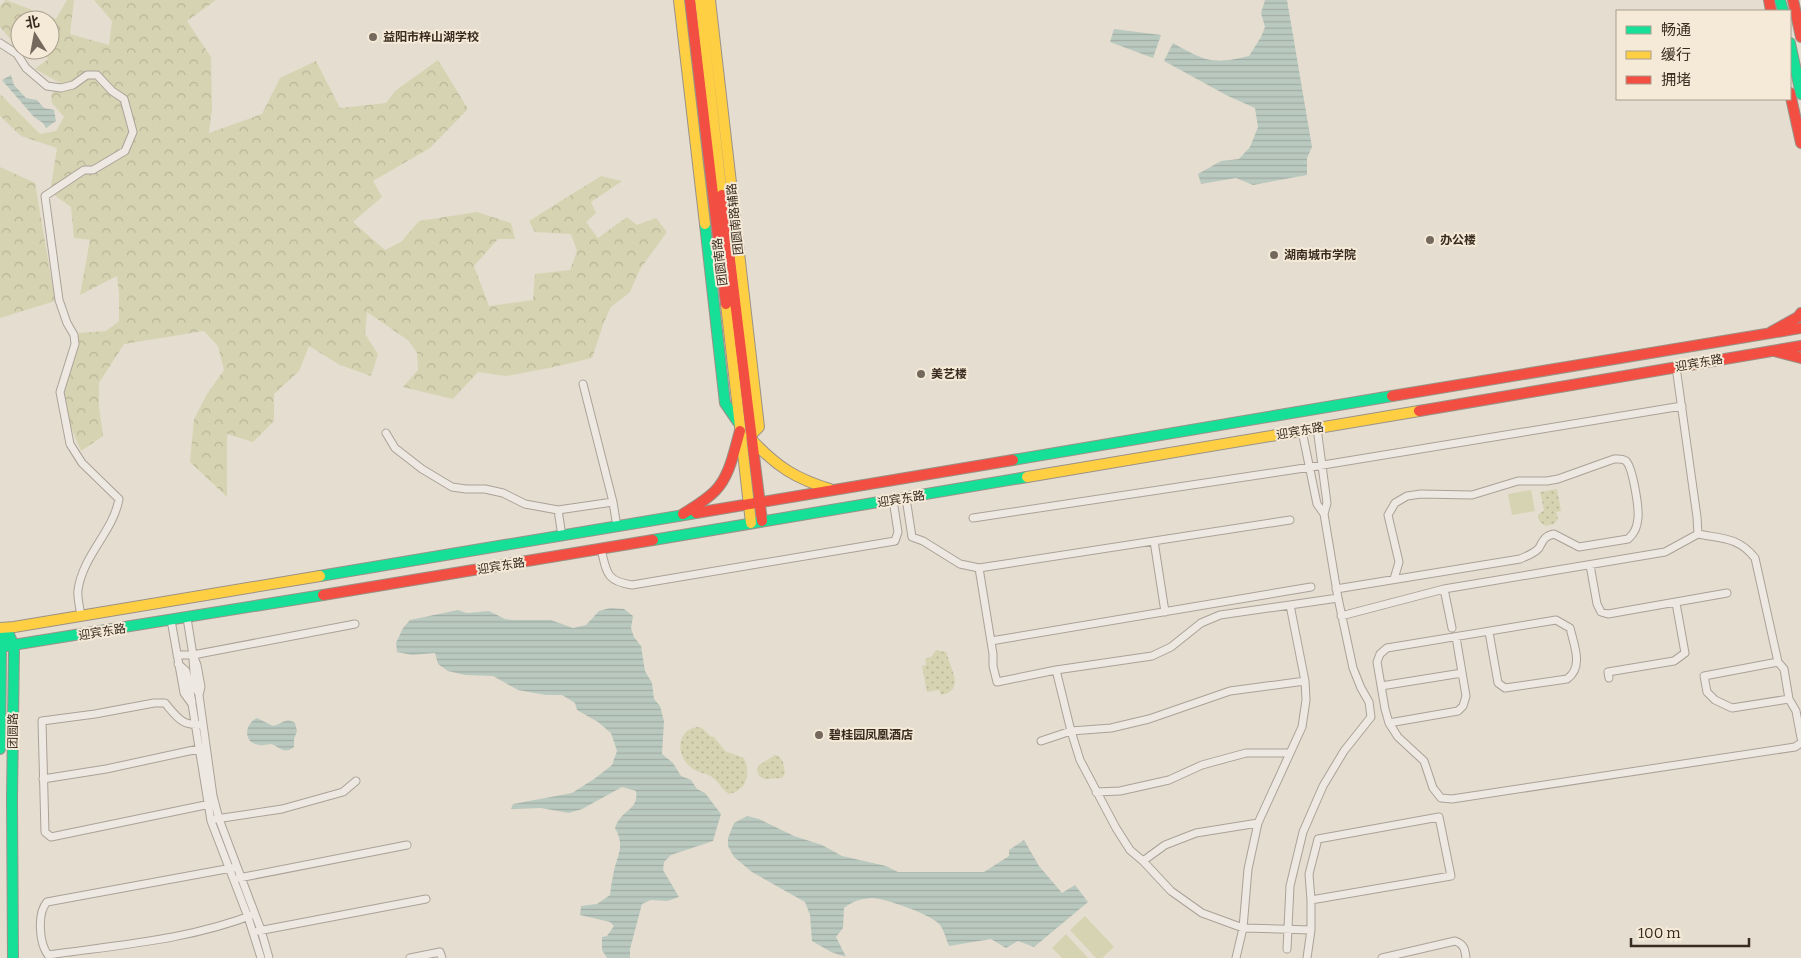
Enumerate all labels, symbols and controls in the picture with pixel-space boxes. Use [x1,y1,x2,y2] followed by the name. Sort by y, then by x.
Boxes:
[10,10,60,60] north arrow
[1616,10,1791,100] legend
[24,13,41,32] text: 北
[1661,21,1691,39] text: 畅通
[383,30,479,44] place label: 益阳市梓山湖学校
[367,31,379,43] marker: 益阳市梓山湖学校
[1661,46,1691,64] text: 缓行
[1661,71,1691,89] text: 拥堵
[724,182,746,256] street label: 团圆南路辅路
[1440,233,1476,247] place label: 办公楼
[1424,234,1436,246] marker: 办公楼
[710,237,730,287] street label: 团圆南路
[1284,248,1356,262] place label: 湖南城市学院
[1268,249,1280,261] marker: 湖南城市学院
[1674,352,1724,374] street label: 迎宾东路
[931,367,967,381] place label: 美艺楼
[915,368,927,380] marker: 美艺楼
[1275,420,1325,442] street label: 迎宾东路
[876,488,926,510] street label: 迎宾东路
[476,555,526,577] street label: 迎宾东路
[77,621,127,643] street label: 迎宾东路
[6,713,20,749] street label: 团圆路
[829,728,913,742] place label: 碧桂园凤凰酒店
[813,729,825,741] marker: 碧桂园凤凰酒店
[1631,916,1748,948] scale bar
[1638,924,1681,942] text: 100 m

